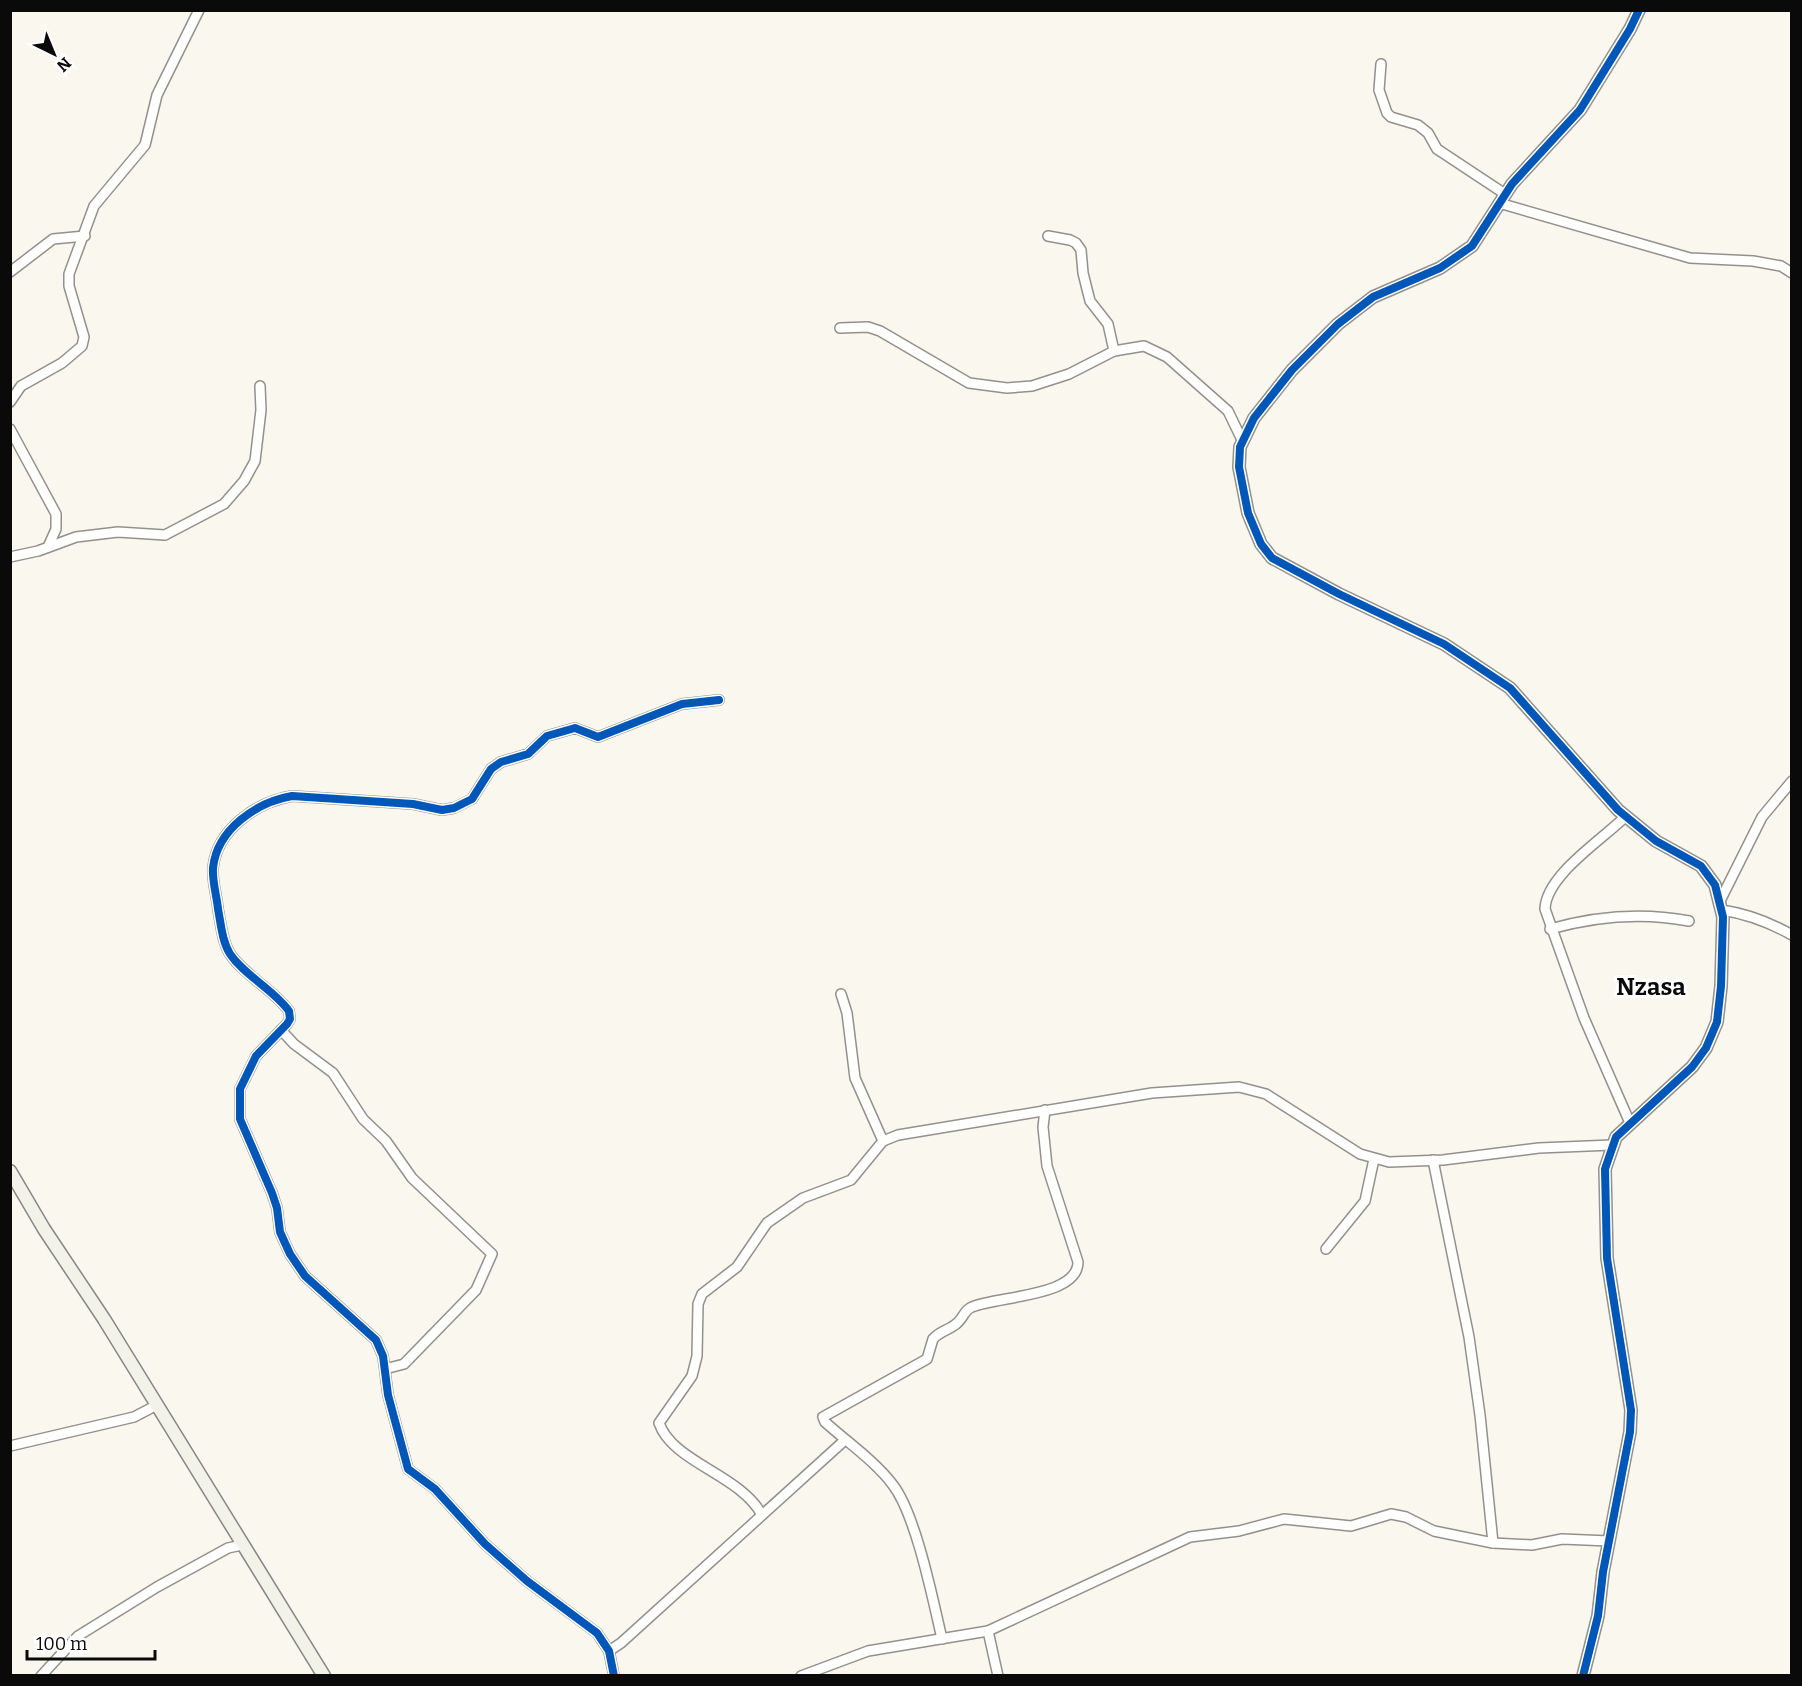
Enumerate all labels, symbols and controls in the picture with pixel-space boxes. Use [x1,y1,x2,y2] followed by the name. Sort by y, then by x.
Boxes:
[24,24,84,84] north arrow
[53,53,75,76] text: N
[1616,973,1686,1001] district label: Nzasa
[27,1623,154,1661] scale bar
[36,1633,87,1655] text: 100 m

